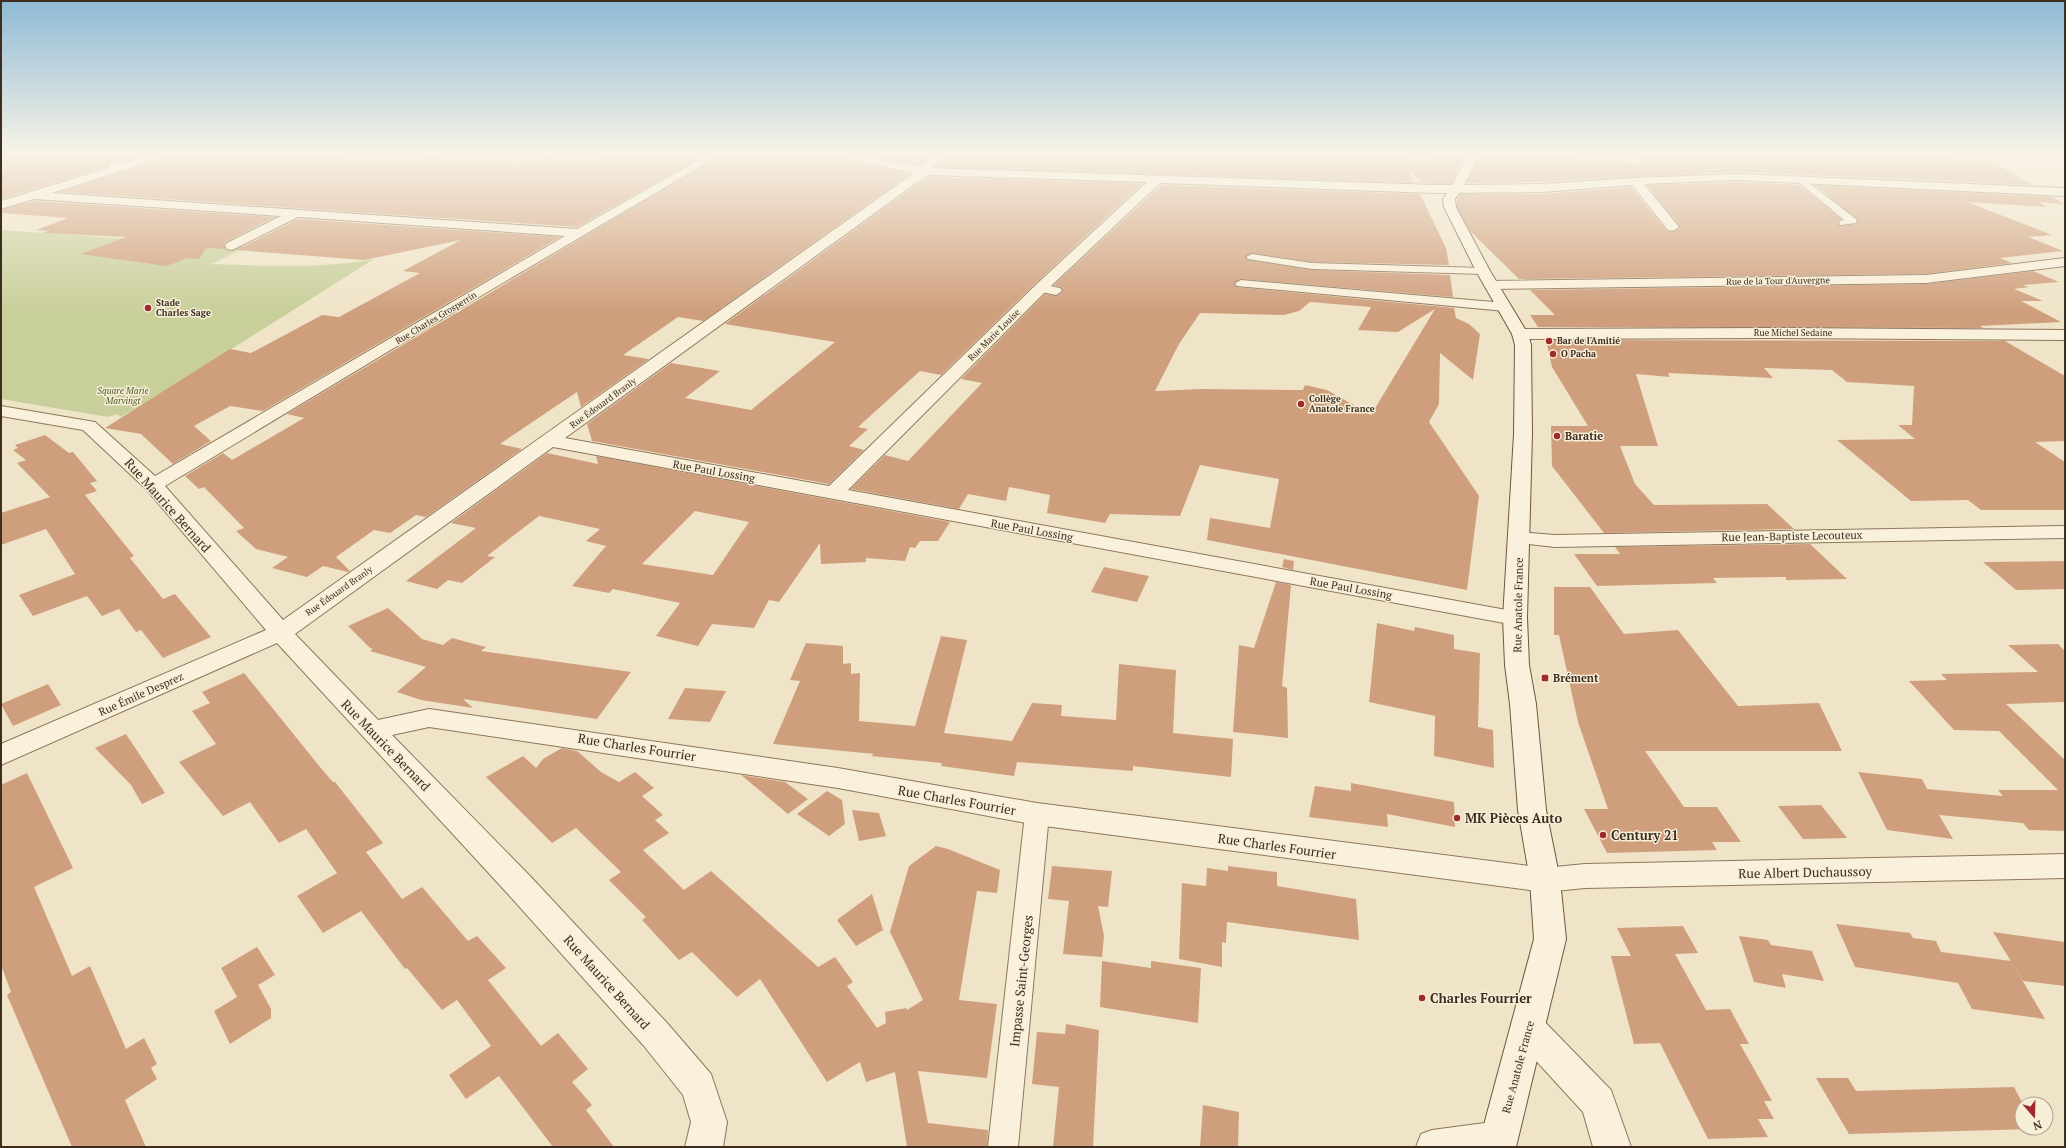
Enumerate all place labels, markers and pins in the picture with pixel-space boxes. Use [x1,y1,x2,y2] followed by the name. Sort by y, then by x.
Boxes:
[156,297,211,319] place label: Stade Charles Sage
[143,303,153,313] marker: Stade Charles Sage
[1557,335,1620,347] place label: Bar de l'Amitié
[1544,336,1554,346] marker: Bar de l'Amitié
[1561,348,1596,360] place label: O Pacha
[1548,349,1558,359] marker: O Pacha
[1309,393,1375,415] place label: Collège Anatole France
[1296,399,1306,409] marker: Collège Anatole France
[1565,429,1603,443] place label: Baratie
[1552,431,1562,441] marker: Baratie
[1553,671,1599,685] place label: Brément
[1540,673,1550,683] marker: Brément
[1465,809,1563,827] place label: MK Pièces Auto
[1452,813,1462,823] marker: MK Pièces Auto
[1611,826,1679,844] place label: Century 21
[1598,830,1608,840] marker: Century 21
[1430,989,1532,1007] place label: Charles Fourrier
[1417,993,1427,1003] marker: Charles Fourrier

